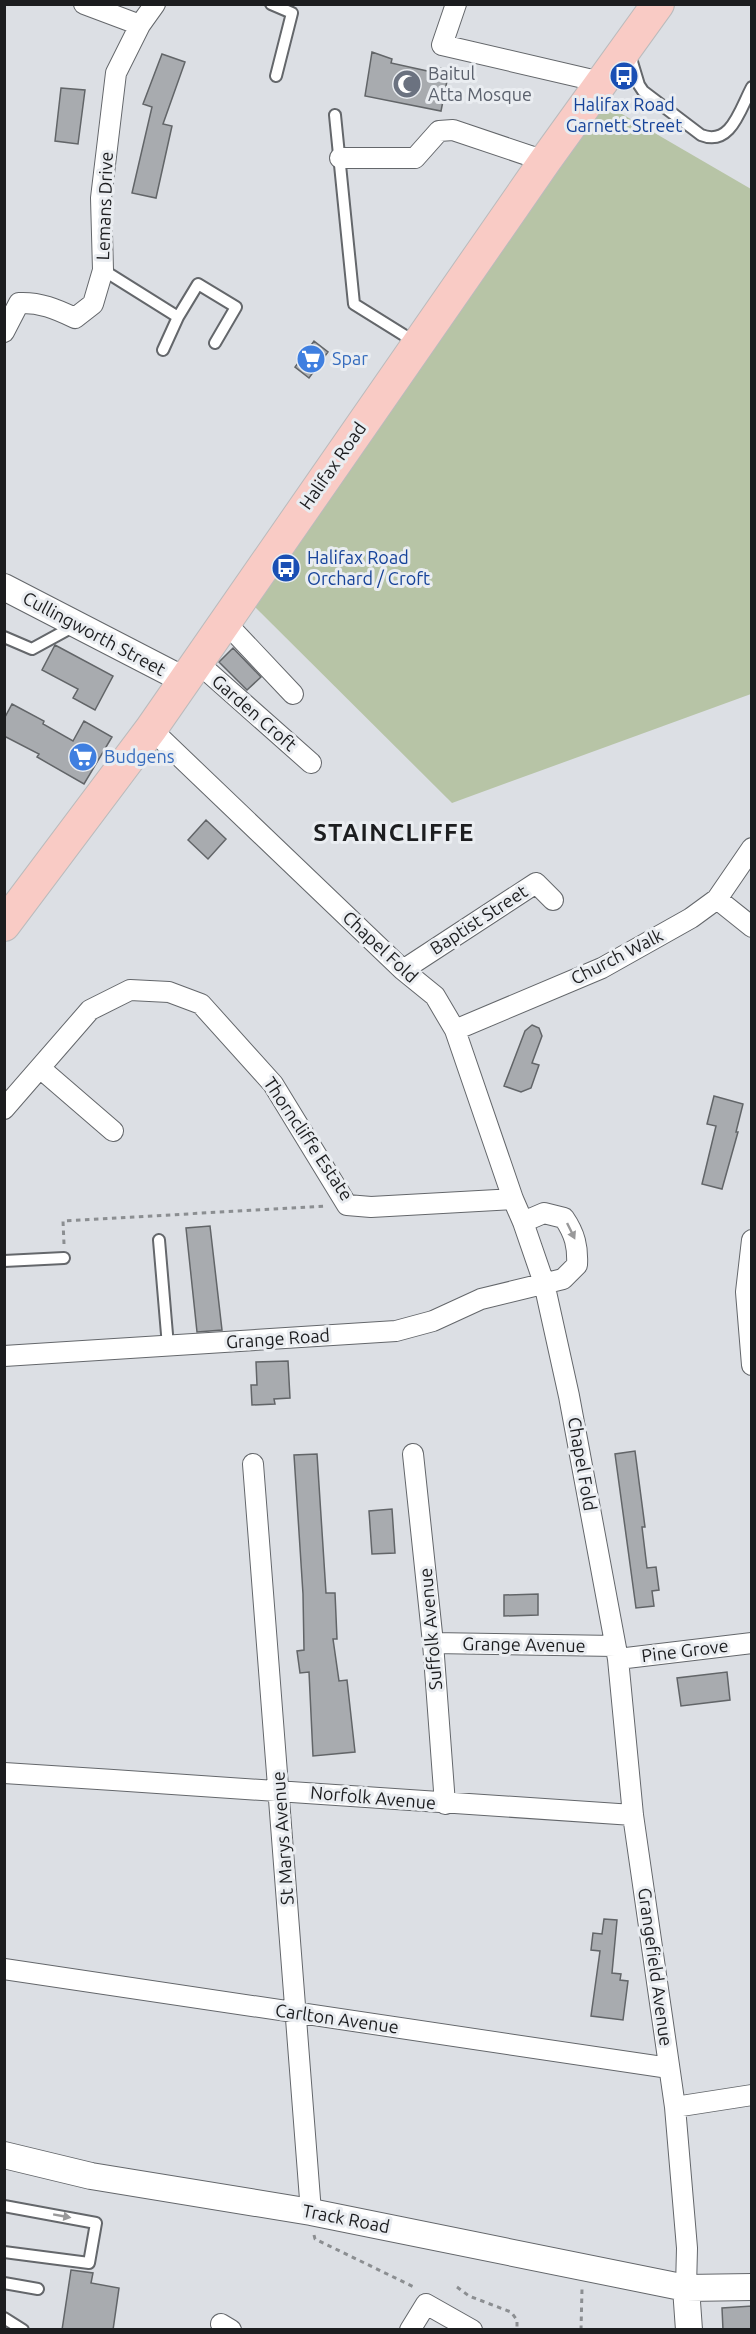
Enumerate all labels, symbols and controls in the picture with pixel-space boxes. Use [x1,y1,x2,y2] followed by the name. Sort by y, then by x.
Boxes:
[608,60,640,92] bus stop icon: Halifax Road Garnett Street
[428,63,532,104] place label: Baitul Atta Mosque
[391,68,423,100] mosque icon: Baitul Atta Mosque
[566,94,682,135] place label: Halifax Road Garnett Street
[92,151,116,261] street label: Lemans Drive
[295,343,327,375] supermarket icon: Spar
[332,348,368,368] place label: Spar
[295,418,370,513] street label: Halifax Road
[307,547,430,588] place label: Halifax Road Orchard / Croft
[270,552,302,584] bus stop icon: Halifax Road Orchard / Croft
[20,587,169,679] street label: Cullingworth Street
[208,670,301,754] street label: Garden Croft
[67,741,99,773] supermarket icon: Budgens
[104,746,175,766] place label: Budgens
[313,819,475,846] district label: STAINCLIFFE
[426,880,531,958] street label: Baptist Street
[339,907,422,986] street label: Chapel Fold
[567,924,666,988] street label: Church Walk
[260,1073,357,1204] street label: Thorncliffe Estate
[567,1223,576,1240] one-way arrow
[225,1324,331,1352] street label: Grange Road
[565,1415,601,1512] street label: Chapel Fold
[415,1567,445,1691] street label: Suffolk Avenue
[462,1633,586,1655] street label: Grange Avenue
[640,1635,729,1665] street label: Pine Grove
[267,1771,297,1906] street label: St Marys Avenue
[309,1782,437,1812] street label: Norfolk Avenue
[635,1886,677,2047] street label: Grangefield Avenue
[274,1999,400,2037] street label: Carlton Avenue
[301,2200,392,2236] street label: Track Road
[53,2212,72,2221] one-way arrow

